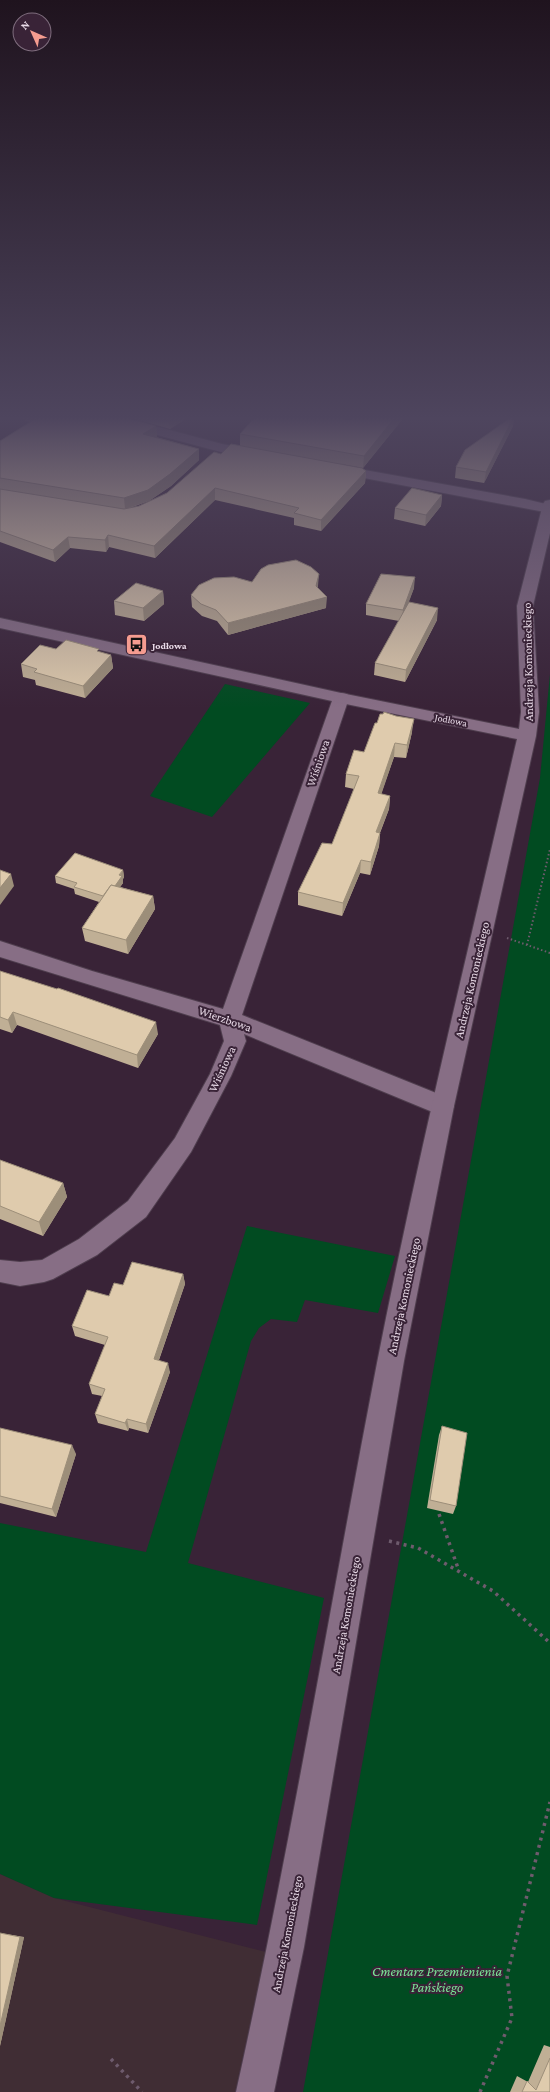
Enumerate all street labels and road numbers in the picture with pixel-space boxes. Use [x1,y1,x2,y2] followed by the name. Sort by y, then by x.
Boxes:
[520,602,536,722] street label: Andrzeja Komonieckiego
[433,711,468,729] street label: Jodłowa
[303,737,333,788] street label: Wiśniowa
[452,920,492,1039] street label: Andrzeja Komonieckiego
[197,1003,254,1035] street label: Wierzbowa
[205,1044,239,1094] street label: Wiśniowa
[385,1236,423,1356] street label: Andrzeja Komonieckiego
[329,1555,363,1675] street label: Andrzeja Komonieckiego
[269,1874,305,1994] street label: Andrzeja Komonieckiego

